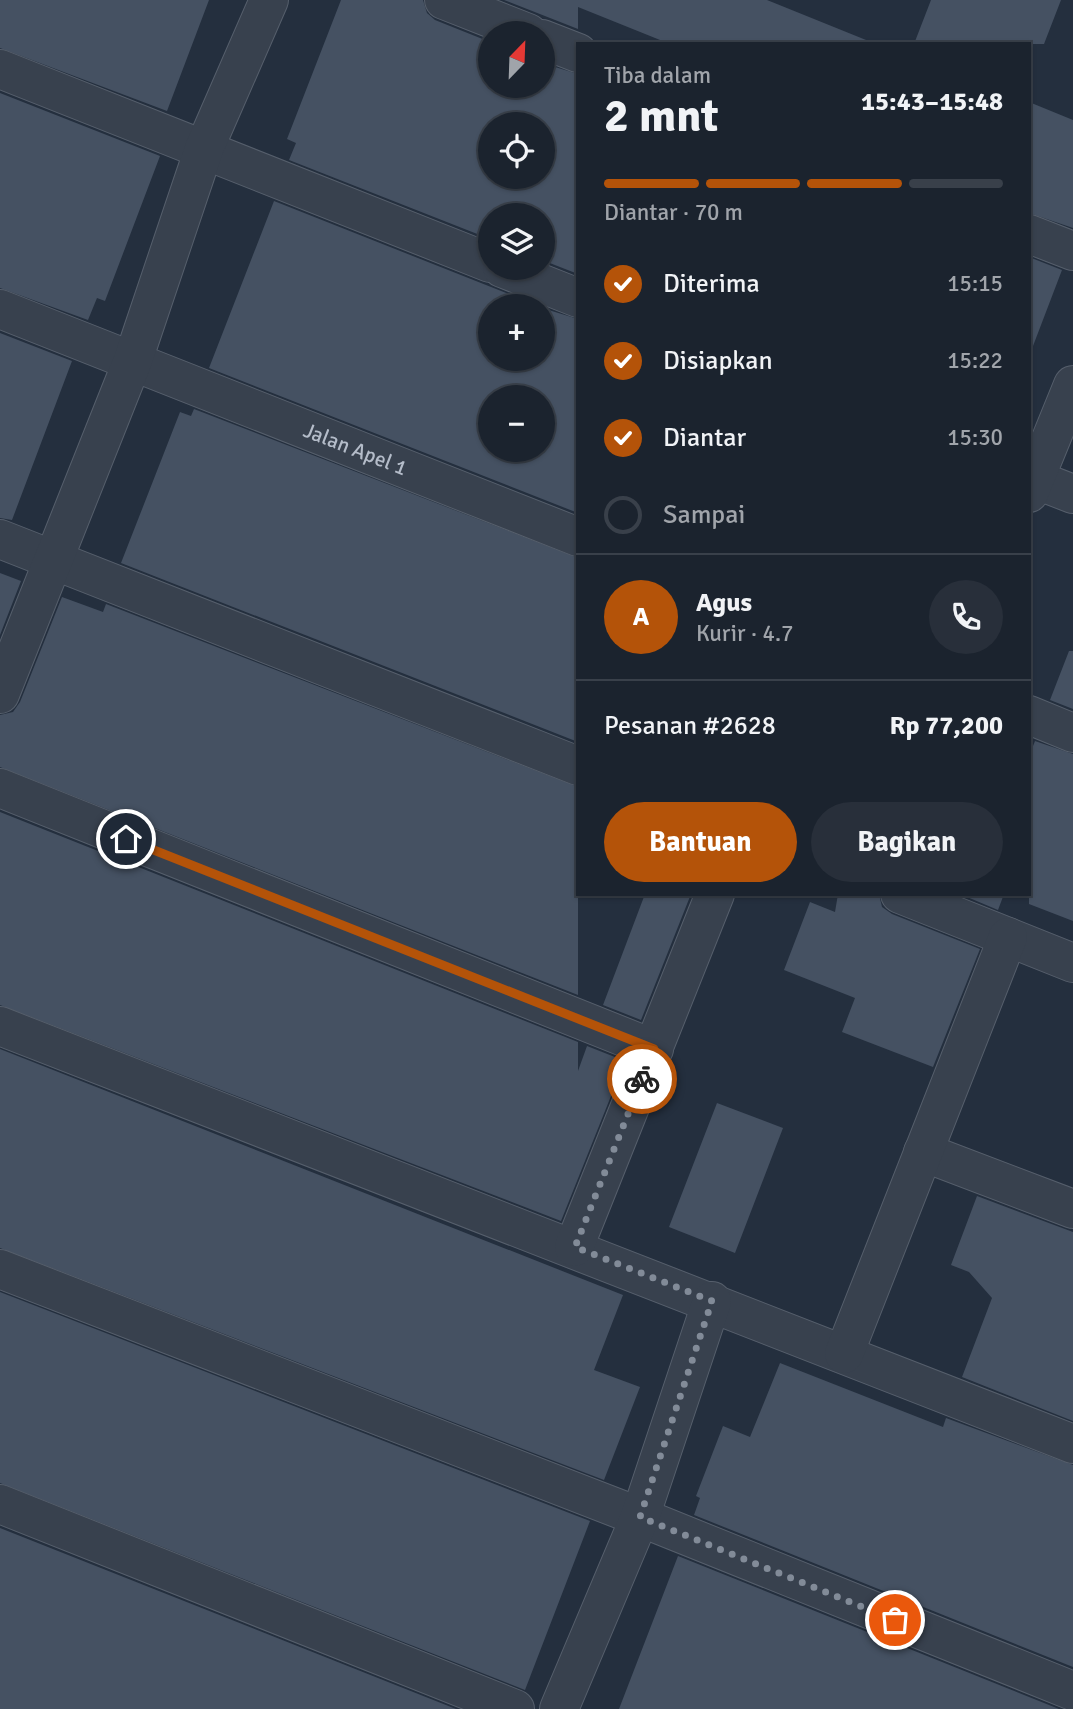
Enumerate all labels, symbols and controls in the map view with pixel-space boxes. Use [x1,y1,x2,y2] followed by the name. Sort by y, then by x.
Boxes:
[478,21,555,98] north arrow
[478,21,555,462] map controls
[604,61,711,90] text: Tiba dalam
[861,86,1003,118] text: 15:43–15:48
[604,88,719,144] text: 2 mnt
[478,112,555,189] button: locate
[604,198,743,227] text: Diantar · 70 m
[478,203,555,280] button: layers
[604,265,642,303] icon: check
[663,268,760,300] text: Diterima
[947,269,1003,298] text: 15:15
[478,294,555,371] button: +
[604,342,642,380] icon: check
[663,345,773,377] text: Disiapkan
[947,346,1003,375] text: 15:22
[478,385,555,462] button: −
[300,417,411,481] street label: Jalan Apel 1
[604,419,642,457] icon: check
[663,422,746,454] text: Diantar
[947,423,1003,452] text: 15:30
[663,499,745,531] text: Sampai
[929,580,1003,654] button: phone
[696,587,752,619] text: Agus
[633,601,649,633] text: A
[696,619,793,648] text: Kurir · 4.7
[604,710,776,742] text: Pesanan #2628
[889,710,1003,742] text: Rp 77,200
[604,802,797,882] button: Bantuan
[811,802,1003,882] button: Bagikan
[96,809,156,869] pin
[107,820,145,858] icon: home
[607,1044,677,1114] courier
[623,1060,661,1098] icon: bike
[865,1590,925,1650] pin
[876,1601,914,1639] icon: bag

